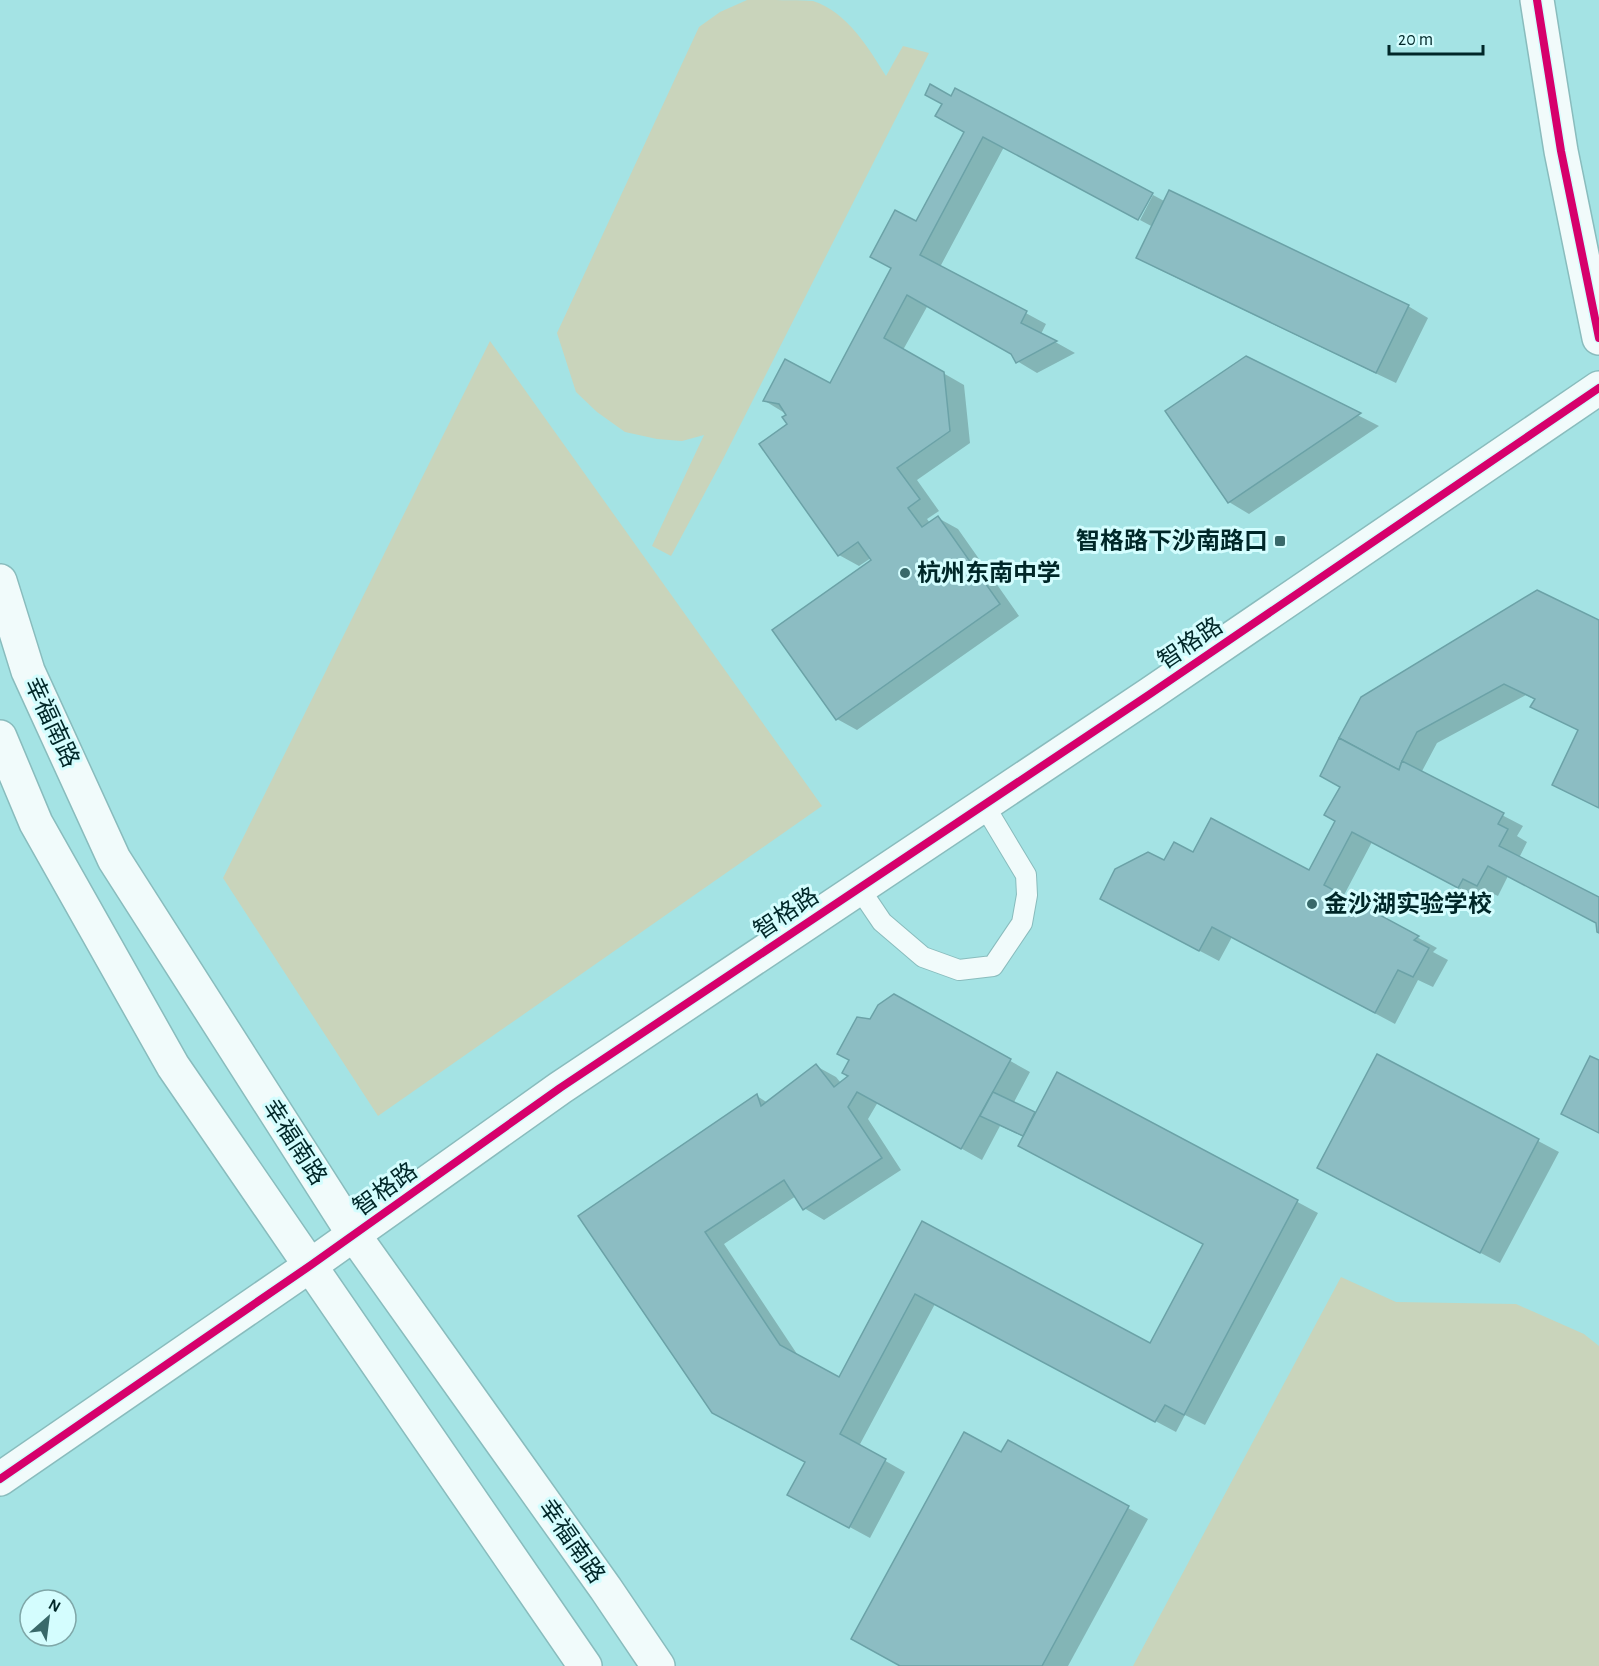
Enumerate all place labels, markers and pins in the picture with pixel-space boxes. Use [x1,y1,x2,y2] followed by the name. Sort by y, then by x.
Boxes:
[1076,528,1268,554] place label: 智格路下沙南路口
[1273,534,1287,548] marker: 智格路下沙南路口
[917,560,1061,586] place label: 杭州东南中学
[898,566,912,580] marker: 杭州东南中学
[1324,891,1492,917] place label: 金沙湖实验学校
[1305,897,1319,911] marker: 金沙湖实验学校

